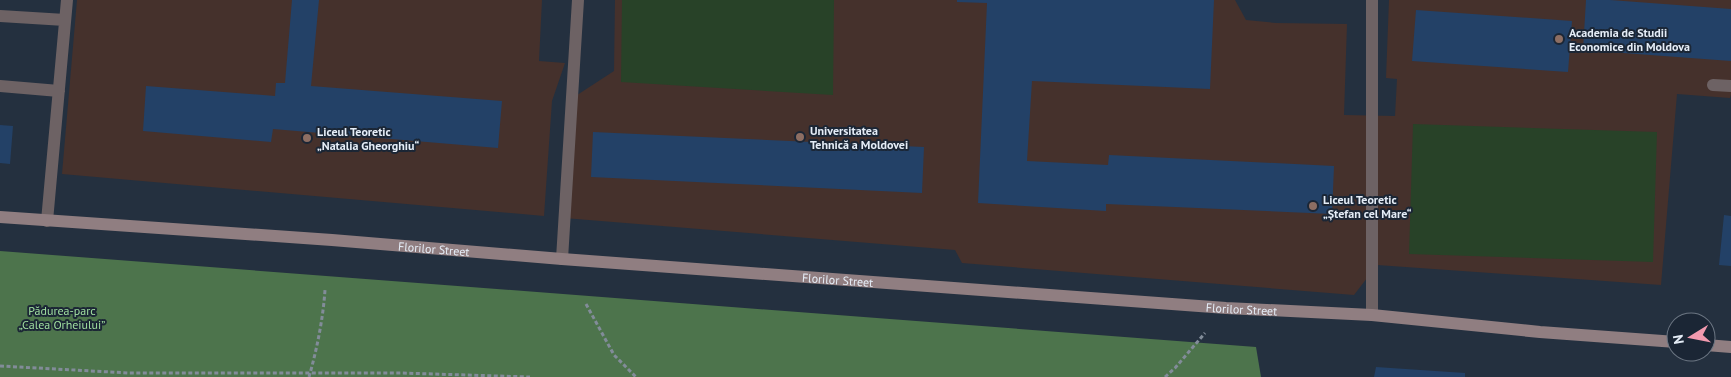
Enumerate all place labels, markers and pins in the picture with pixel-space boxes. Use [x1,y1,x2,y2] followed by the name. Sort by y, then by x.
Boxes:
[1569,25,1690,54] place label: Academia de Studii Economice din Moldova
[1553,33,1565,45] marker: Academia de Studii Economice din Moldova
[810,123,908,152] place label: Universitatea Tehnică a Moldovei
[317,124,420,153] place label: Liceul Teoretic „Natalia Gheorghiu“
[794,131,806,143] marker: Universitatea Tehnică a Moldovei
[301,132,313,144] marker: Liceul Teoretic „Natalia Gheorghiu“
[1323,192,1412,221] place label: Liceul Teoretic „Ștefan cel Mare“
[1307,200,1319,212] marker: Liceul Teoretic „Ștefan cel Mare“

